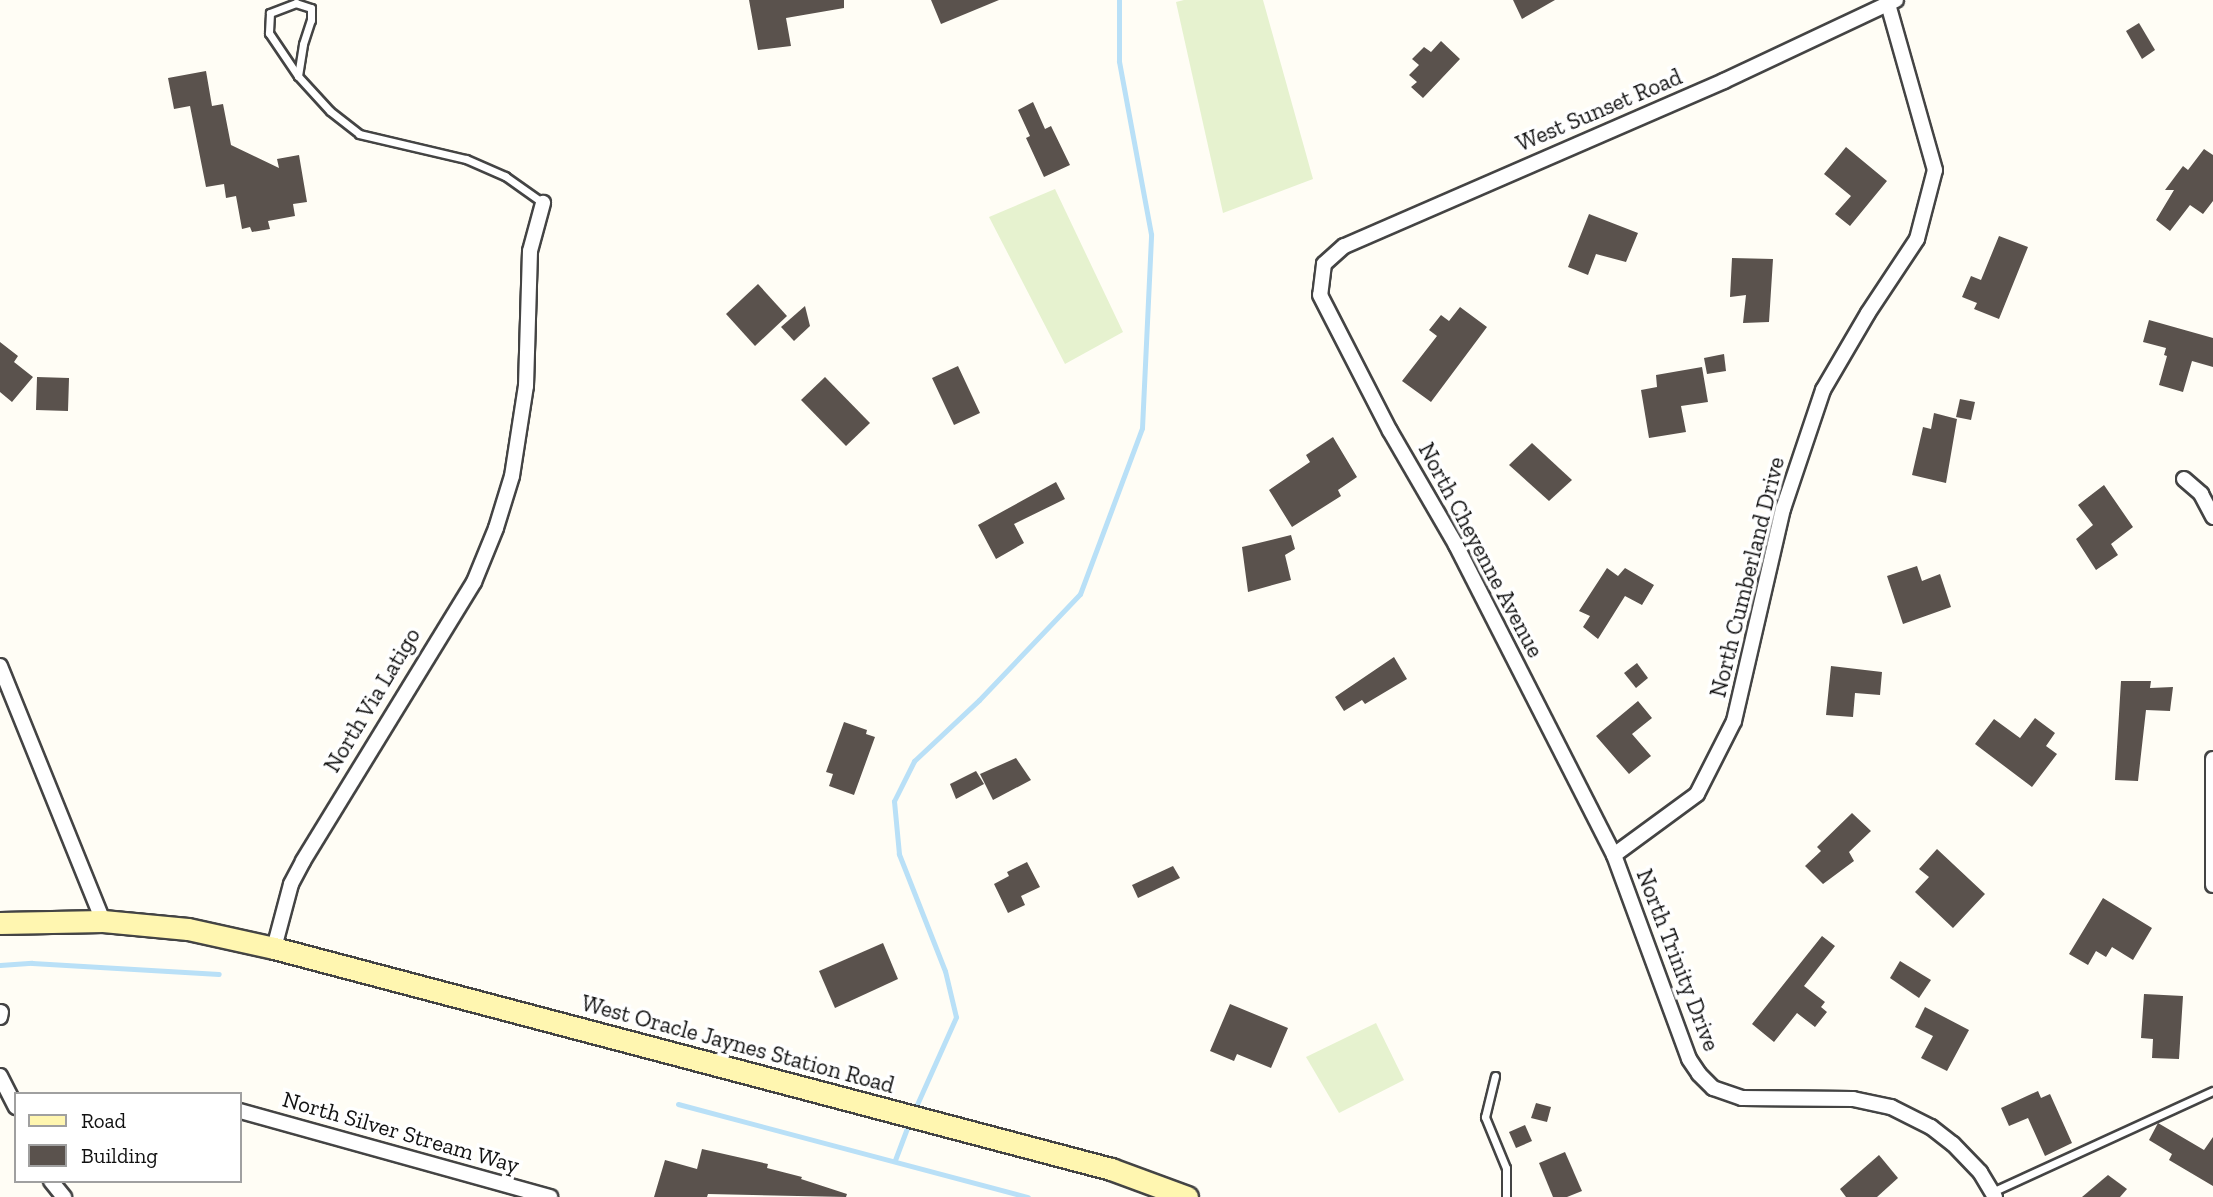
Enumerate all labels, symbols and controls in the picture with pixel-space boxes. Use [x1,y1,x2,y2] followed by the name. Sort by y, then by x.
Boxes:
[1512,63,1686,157] street label: West Sunset Road
[1412,437,1550,663] street label: North Cheyenne Avenue
[1704,454,1790,700] street label: North Cumberland Drive
[318,622,426,778] street label: North Via Latigo
[1630,865,1726,1055] street label: North Trinity Drive
[578,989,898,1099] street label: West Oracle Jaynes Station Road
[279,1085,523,1179] street label: North Silver Stream Way
[14,1092,242,1183] legend
[81,1108,126,1133] text: Road
[81,1143,158,1168] text: Building

